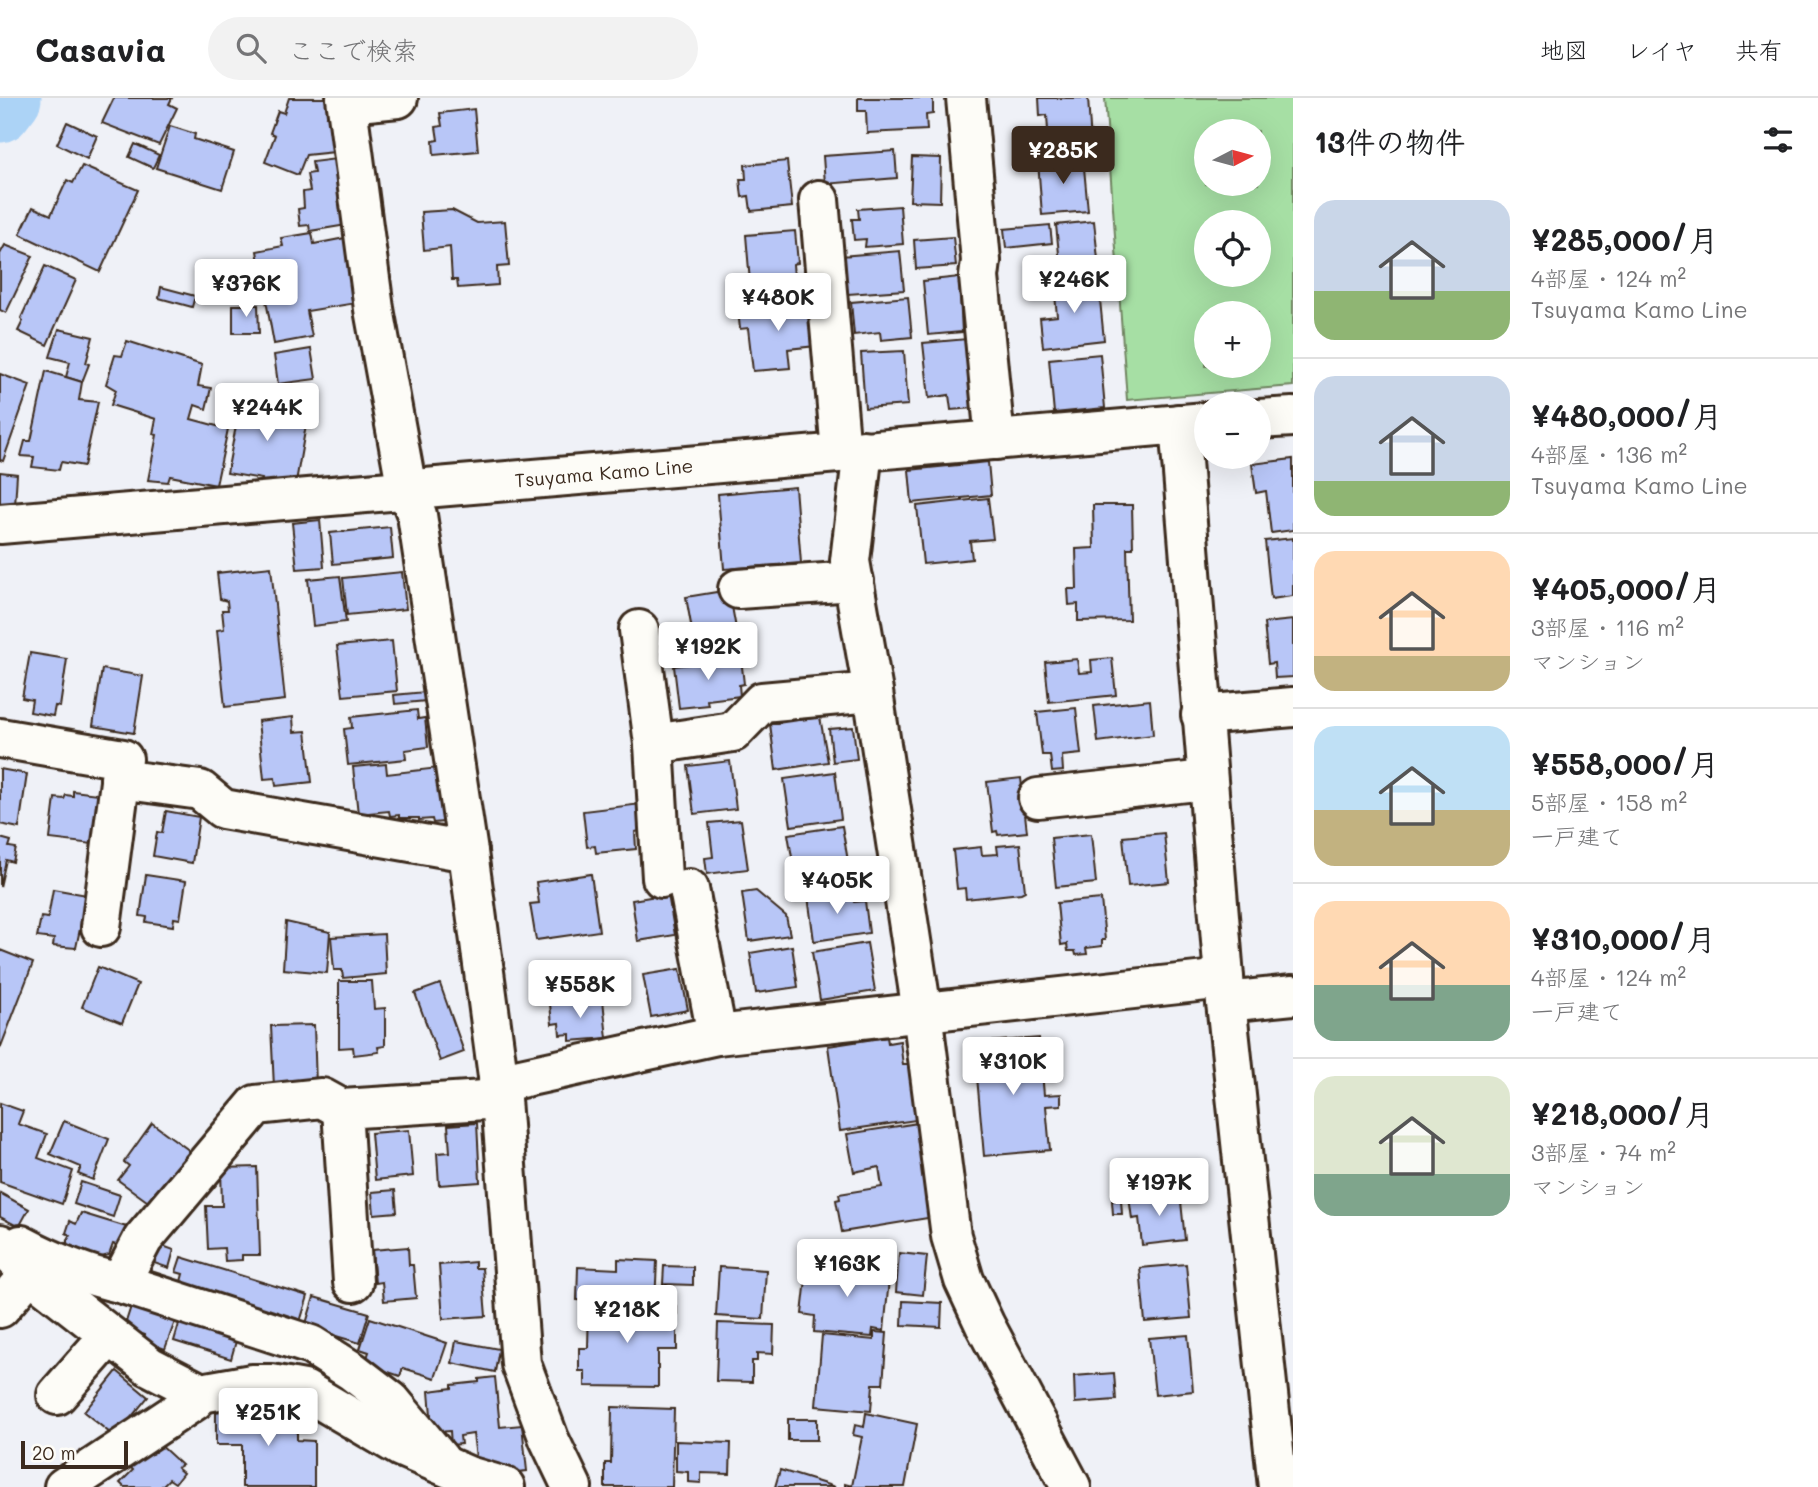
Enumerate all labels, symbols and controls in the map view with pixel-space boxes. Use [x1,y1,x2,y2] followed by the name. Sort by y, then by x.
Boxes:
[208,17,698,80] search box
[35,27,166,70] text: Casavia
[232,29,270,67] icon: search
[288,33,418,67] text: ここで検索
[1540,34,1588,65] text: 地図
[1626,34,1697,65] text: レイヤ
[1735,34,1783,65] text: 共有
[1194,119,1270,196] north arrow
[1194,119,1271,469] map controls
[1314,121,1465,161] text: 13件の物件
[1759,121,1797,159] icon: filters
[1014,126,1112,186] pin: ¥285K
[1028,134,1098,164] text: ¥285K
[1194,210,1271,287] button: locate
[1531,219,1718,259] text: ¥285,000/月
[1370,228,1454,312] icon: home
[1025,256,1123,315] pin: ¥246K
[197,260,295,319] pin: ¥376K
[1038,263,1110,293] text: ¥246K
[1531,263,1686,293] text: 4部屋 · 124 m²
[211,267,281,297] text: ¥376K
[729,274,827,333] pin: ¥480K
[741,281,815,311] text: ¥480K
[1531,294,1748,324] text: Tsuyama Kamo Line
[1194,301,1271,378] button: +
[218,384,316,443] pin: ¥244K
[231,391,303,421] text: ¥244K
[1194,392,1271,469] button: −
[1531,395,1722,435] text: ¥480,000/月
[1370,404,1454,488] icon: home
[1531,439,1687,469] text: 4部屋 · 136 m²
[513,452,694,492] street label: Tsuyama Kamo Line
[1531,470,1748,500] text: Tsuyama Kamo Line
[1531,568,1721,608] text: ¥405,000/月
[1370,579,1454,663] icon: home
[1531,612,1684,642] text: 3部屋 · 116 m²
[659,622,757,682] pin: ¥192K
[674,630,742,660] text: ¥192K
[1531,646,1645,676] text: マンション
[1531,743,1719,783] text: ¥558,000/月
[1370,754,1454,838] icon: home
[1531,787,1687,817] text: 5部屋 · 158 m²
[1531,821,1623,851] text: 一戸建て
[788,856,886,916] pin: ¥405K
[800,864,874,894] text: ¥405K
[1531,918,1716,958] text: ¥310,000/月
[1370,929,1454,1013] icon: home
[531,960,629,1020] pin: ¥558K
[1531,962,1686,992] text: 4部屋 · 124 m²
[544,968,616,998] text: ¥558K
[1531,996,1623,1026] text: 一戸建て
[964,1038,1062,1097] pin: ¥310K
[979,1045,1047,1075] text: ¥310K
[1531,1093,1714,1133] text: ¥218,000/月
[1370,1104,1454,1188] icon: home
[1531,1137,1676,1167] text: 3部屋 · 74 m²
[1110,1158,1208,1218] pin: ¥197K
[1125,1166,1193,1196] text: ¥197K
[1531,1171,1645,1201] text: マンション
[798,1240,896,1299] pin: ¥163K
[813,1247,881,1277] text: ¥163K
[578,1286,676,1345] pin: ¥218K
[593,1293,661,1323] text: ¥218K
[219,1388,317,1448] pin: ¥251K
[235,1396,301,1426] text: ¥251K
[21,1438,128,1470] scale bar
[32,1440,76,1465] text: 20 m

